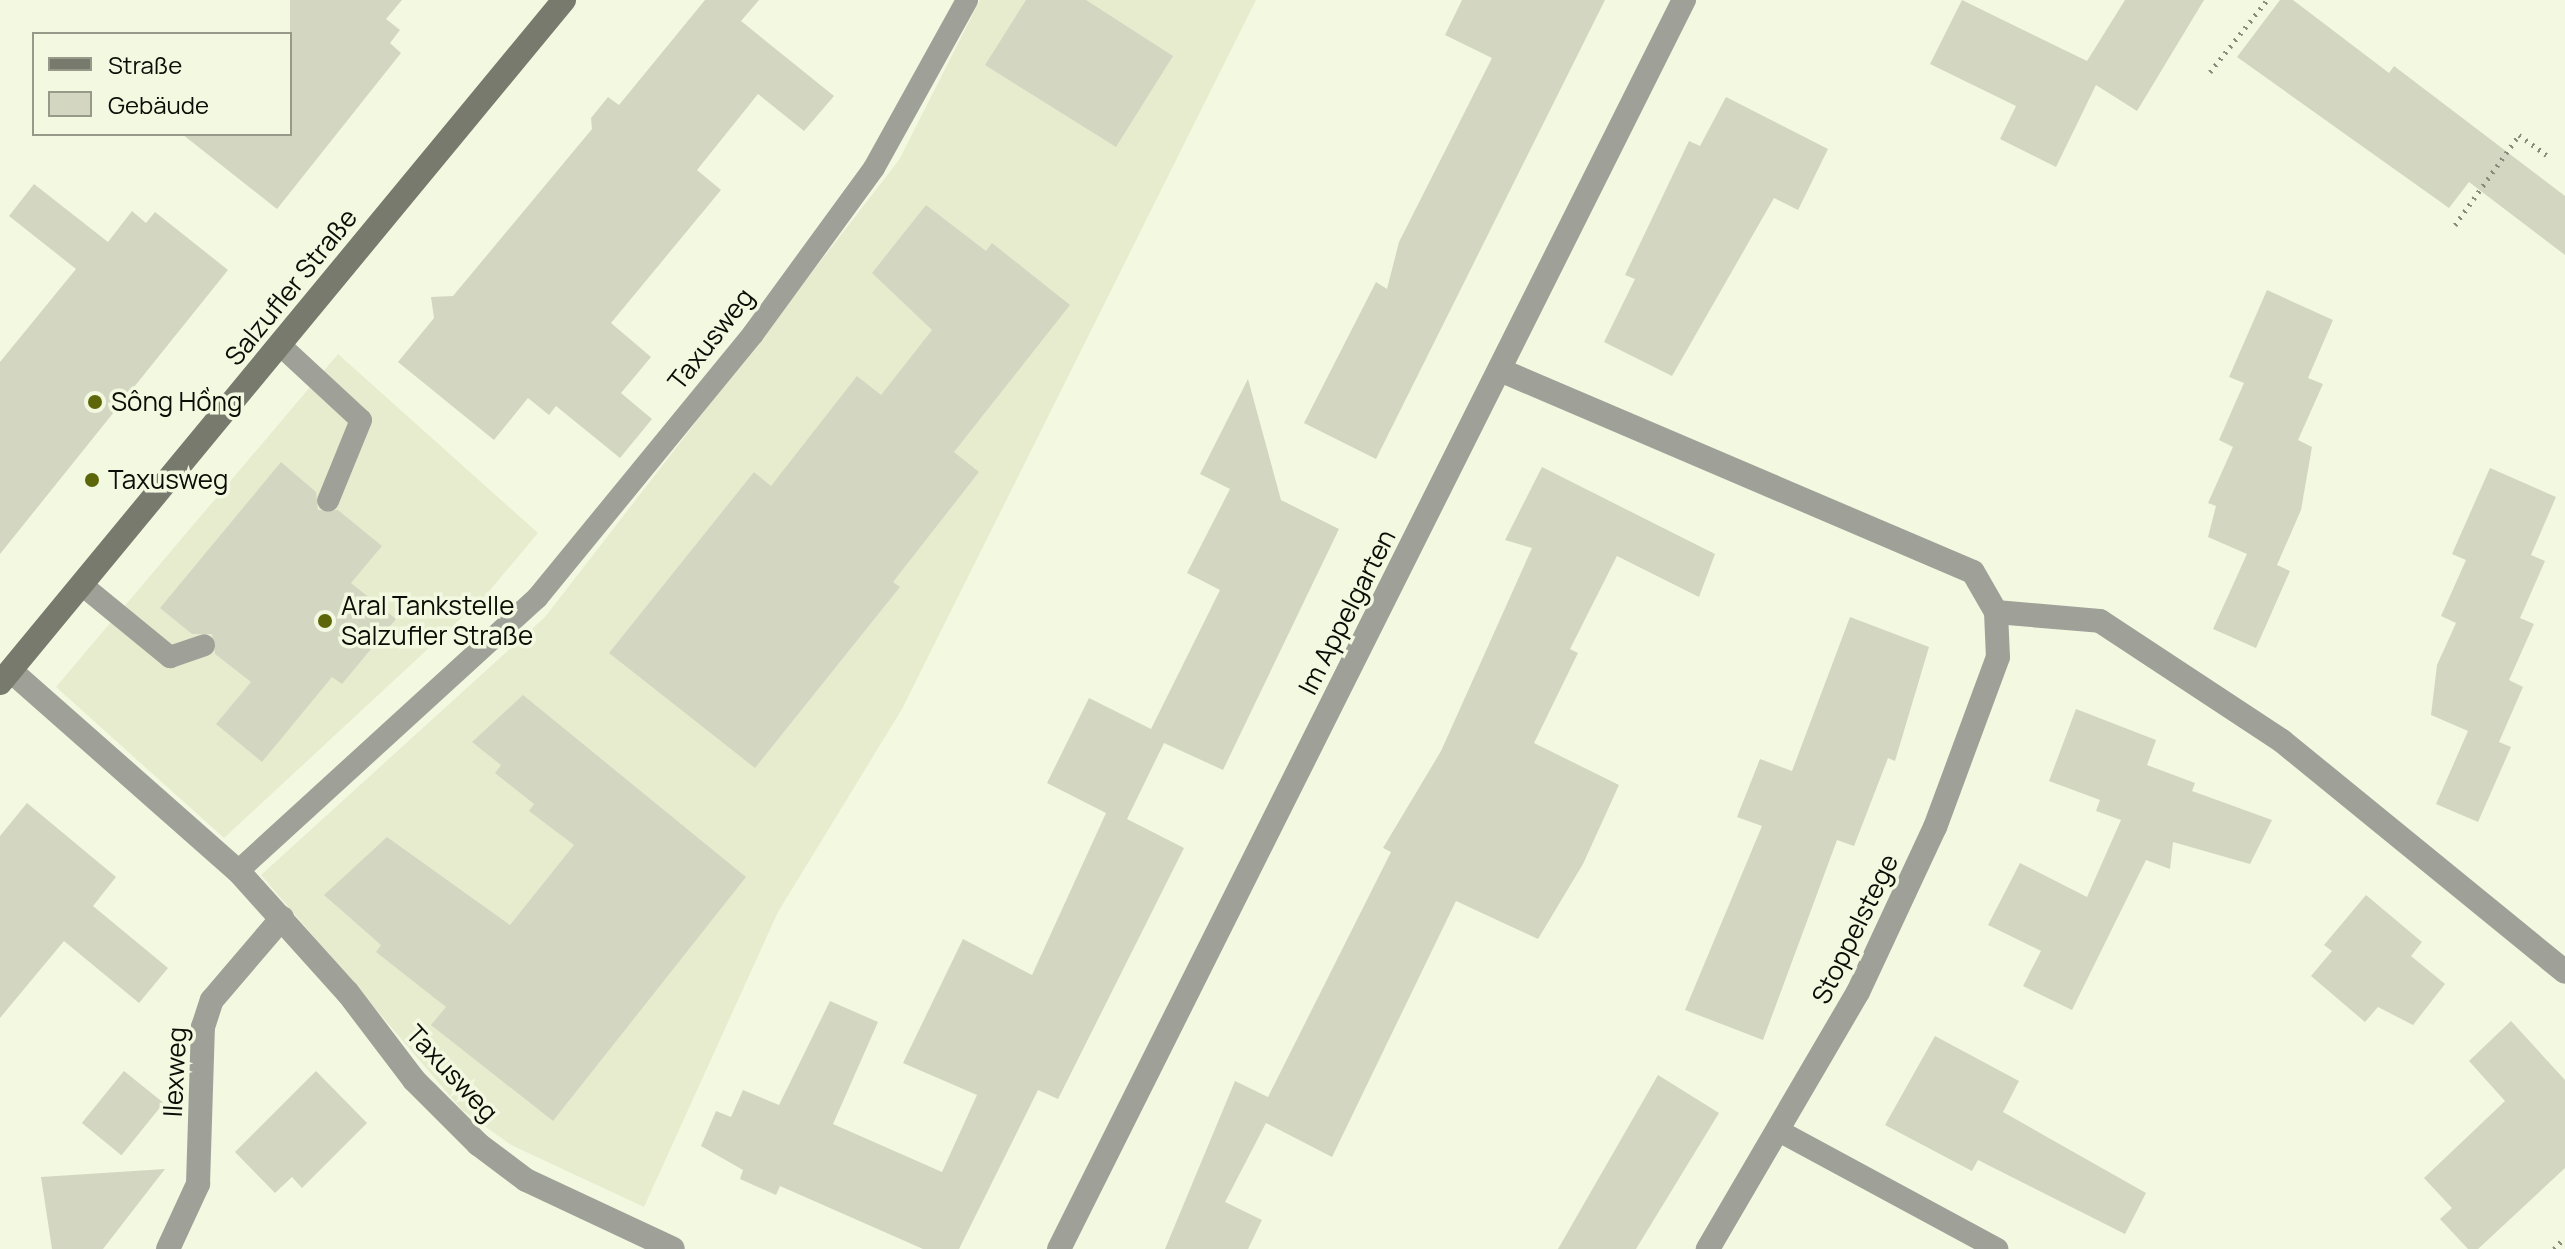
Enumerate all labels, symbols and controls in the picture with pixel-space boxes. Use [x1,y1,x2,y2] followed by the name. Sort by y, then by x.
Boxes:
[32,32,292,136] legend
[108,48,182,81] text: Straße
[108,88,209,121] text: Gebäude
[218,202,364,372] street label: Salzufler Straße
[662,282,760,396] street label: Taxusweg
[111,386,242,418] place label: Sông Hồng
[86,393,104,411] marker: Sông Hồng
[108,464,228,496] place label: Taxusweg
[83,471,101,489] marker: Taxusweg
[1292,524,1402,700] street label: Im Appelgarten
[341,590,533,652] place label: Aral Tankstelle Salzufler Straße
[316,612,334,630] marker: Aral Tankstelle Salzufler Straße
[1805,849,1905,1009] street label: Stoppelstege
[400,1018,504,1128] street label: Taxusweg
[157,1026,193,1118] street label: Ilexweg

